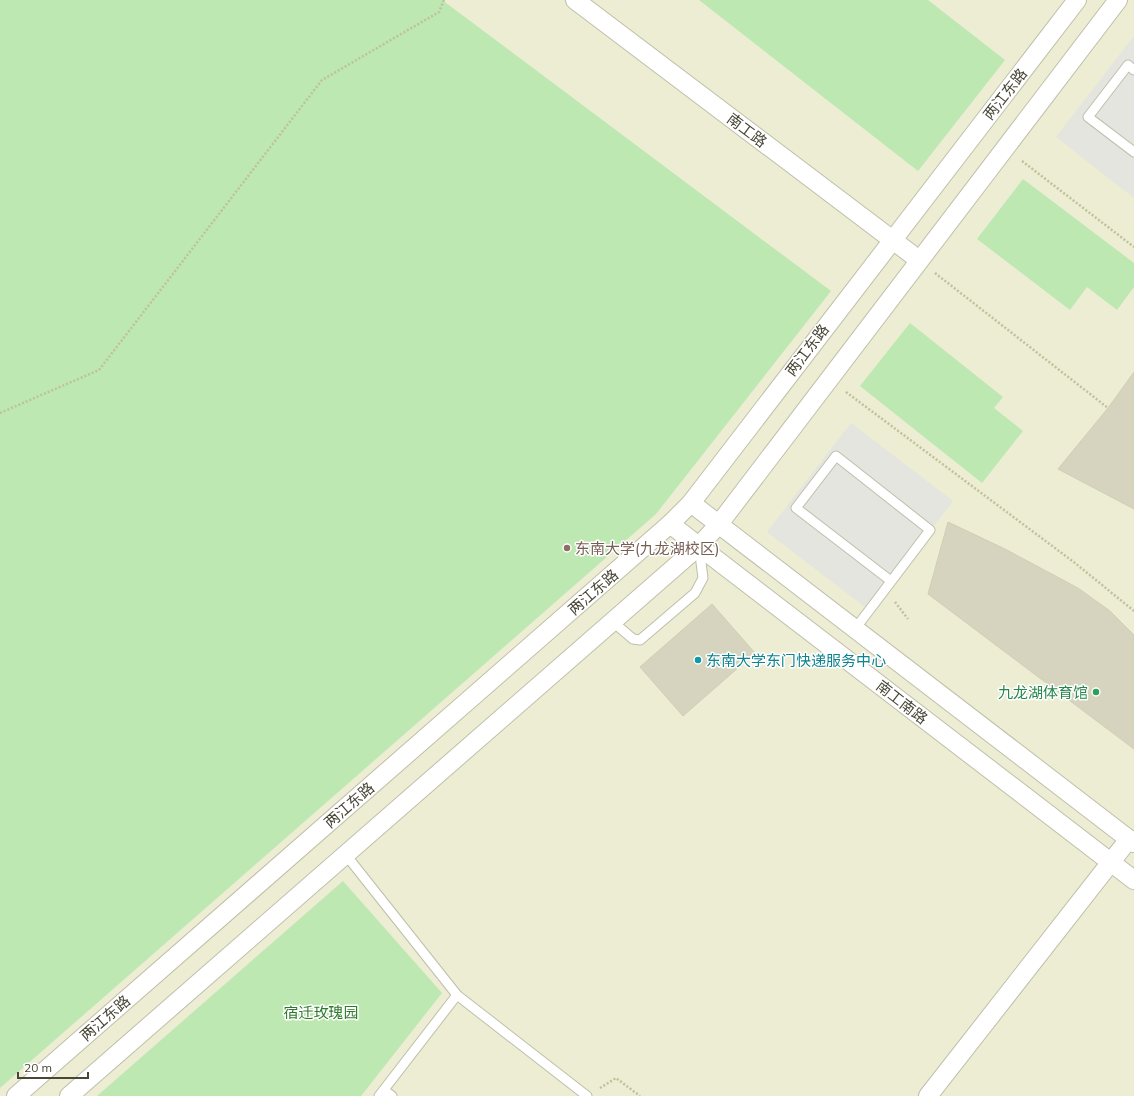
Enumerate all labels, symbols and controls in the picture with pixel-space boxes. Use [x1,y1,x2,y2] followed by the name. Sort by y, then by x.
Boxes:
[979,65,1031,123] street label: 两江东路
[723,109,771,151] street label: 南工路
[781,320,833,380] street label: 两江东路
[575,539,720,558] place label: 东南大学(九龙湖校区)
[562,543,572,553] marker: 东南大学(九龙湖校区)
[564,565,622,619] street label: 两江东路
[706,651,886,670] place label: 东南大学东门快递服务中心
[693,655,703,665] marker: 东南大学东门快递服务中心
[873,676,931,728] street label: 南工南路
[998,683,1088,702] place label: 九龙湖体育馆
[1091,687,1101,697] marker: 九龙湖体育馆
[320,778,378,832] street label: 两江东路
[76,991,134,1045] street label: 两江东路
[283,1003,359,1022] park label: 宿迁玫瑰园
[18,1054,88,1080] scale bar
[24,1060,52,1075] text: 20 m

